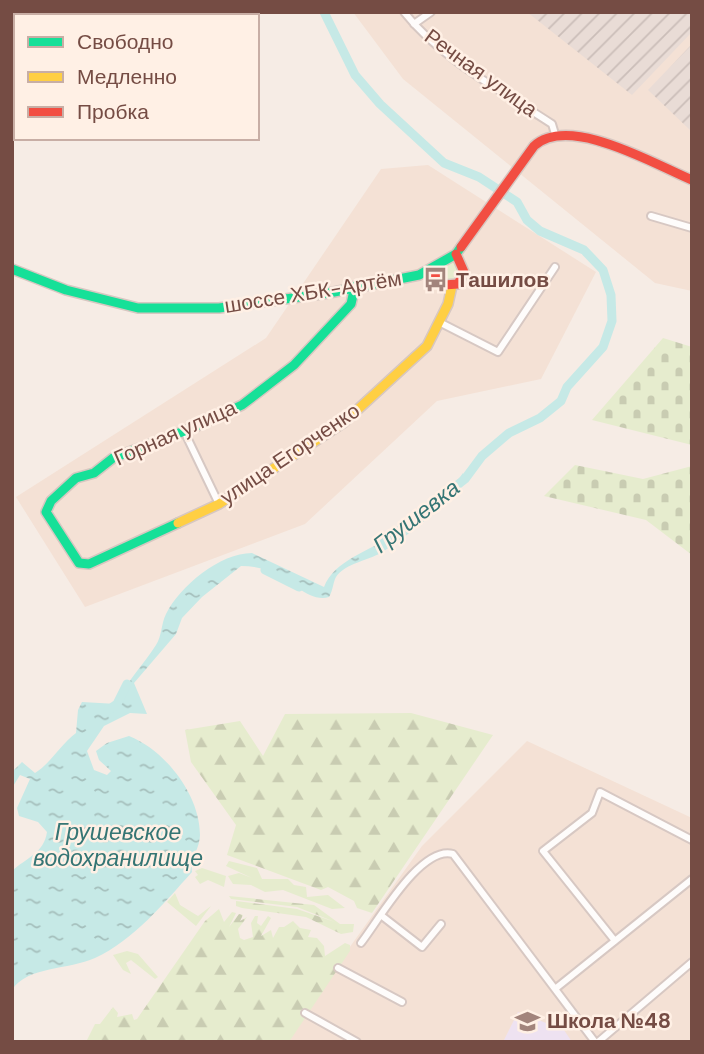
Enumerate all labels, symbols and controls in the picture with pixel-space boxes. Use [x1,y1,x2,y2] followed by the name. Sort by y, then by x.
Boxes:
[14,14,259,140] legend
[419,23,543,124] street label: Речная улица
[77,28,174,56] text: Свободно
[77,63,177,91] text: Медленно
[77,98,149,126] text: Пробка
[222,264,404,320] street label: шоссе ХБК-Артём
[422,266,450,294] bus stop icon: Ташилов
[456,266,549,294] place label: Ташилов
[109,393,241,472] street label: Горная улица
[215,397,365,511] street label: улица Егорченко
[366,473,466,559] water label: Грушевка
[33,817,203,873] water label: Грушевское водохранилище
[513,1007,541,1035] school or university icon: Школа №48
[547,1007,671,1035] place label: Школа №48

